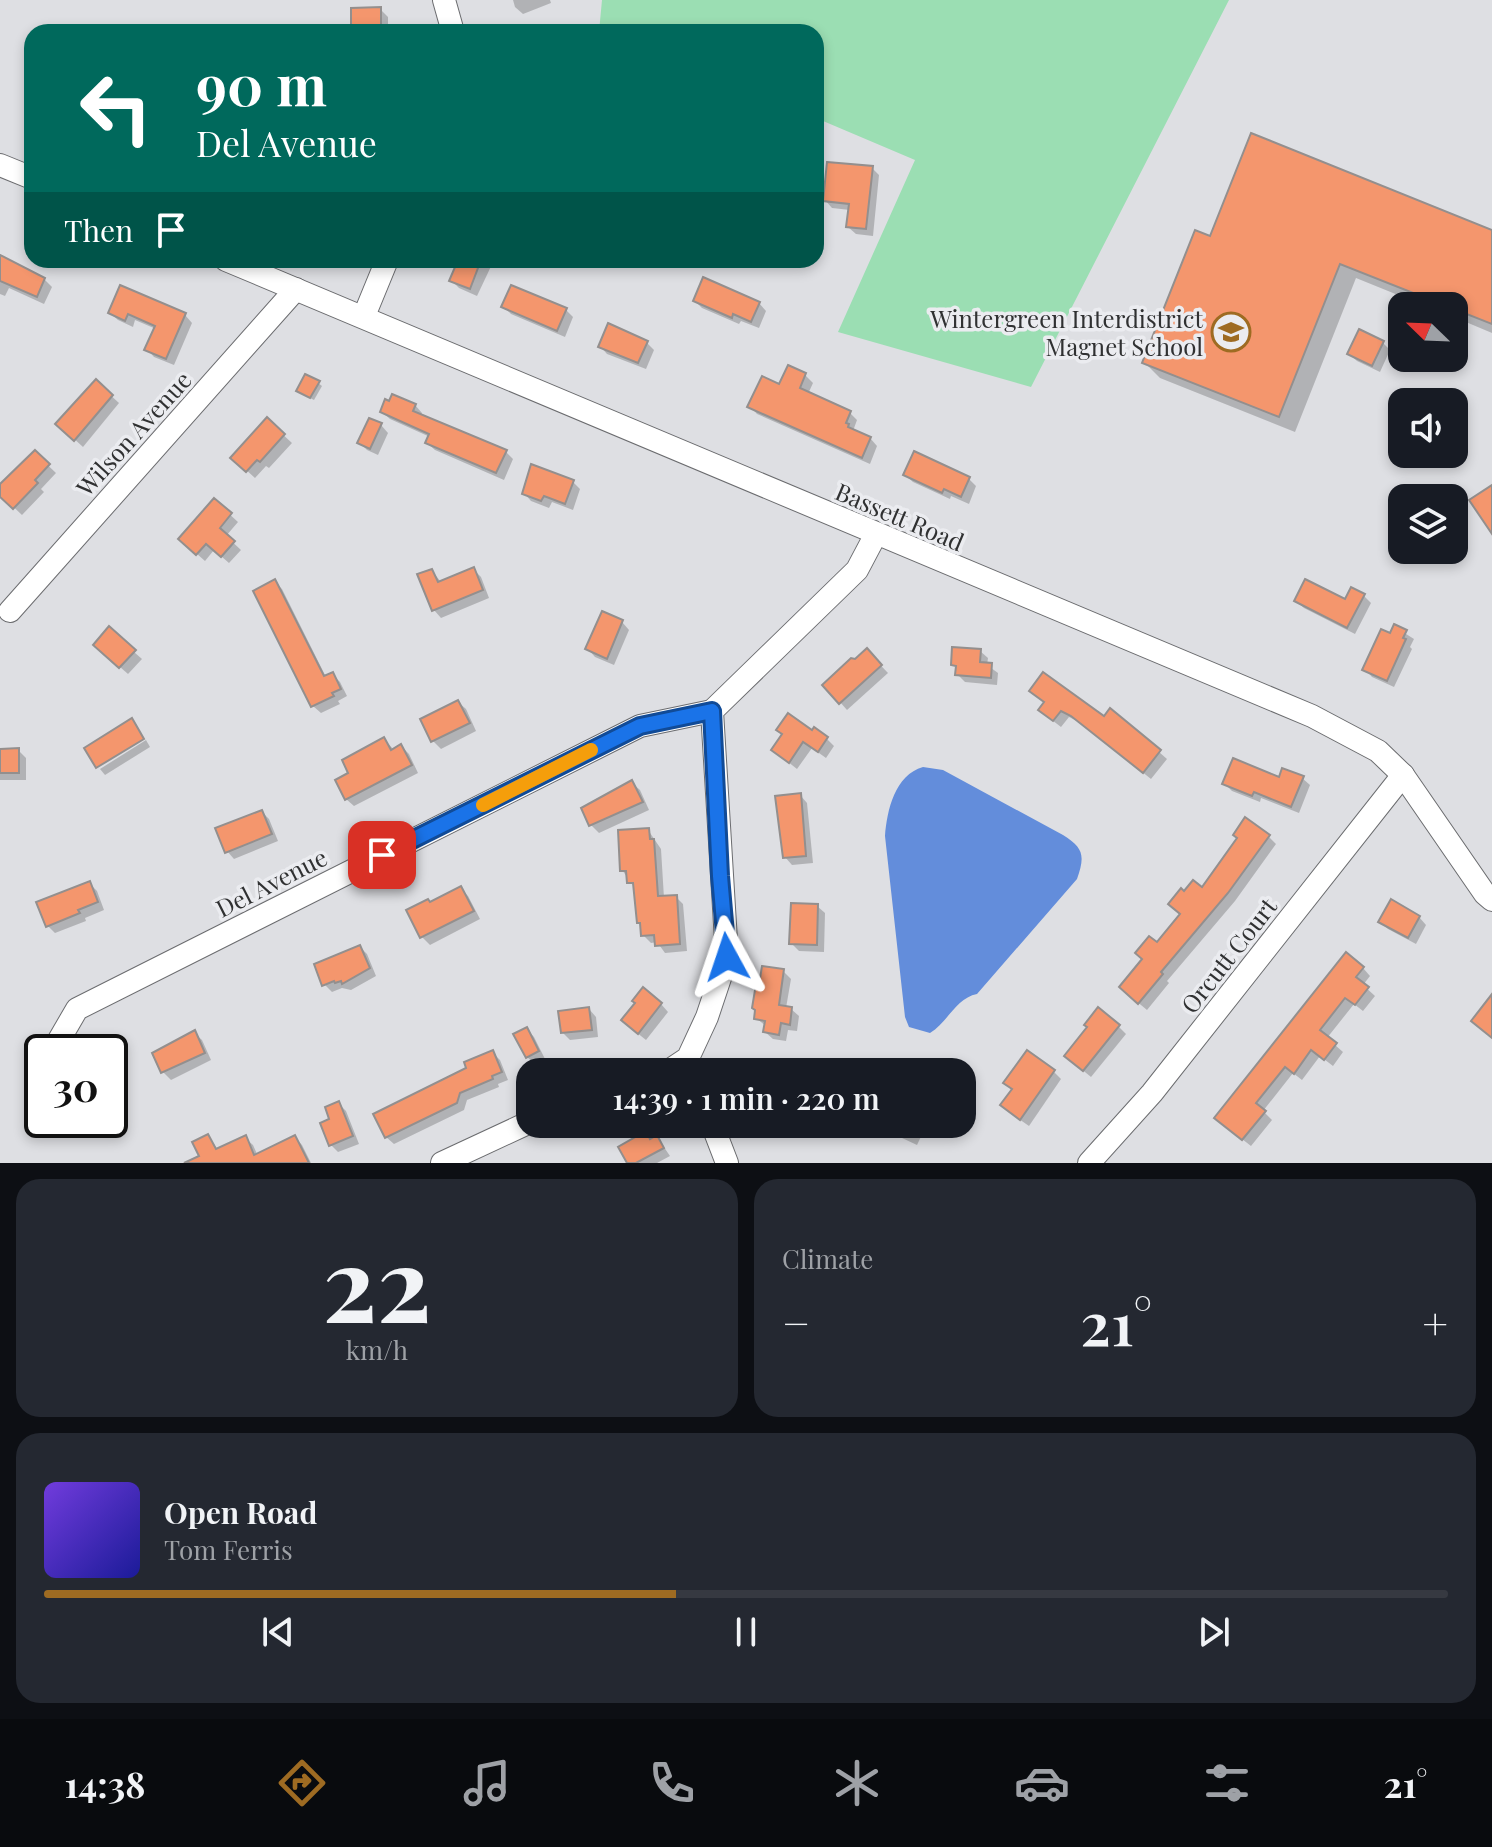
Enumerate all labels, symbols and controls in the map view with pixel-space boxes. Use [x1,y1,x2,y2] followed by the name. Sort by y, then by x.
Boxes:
[196,46,327,121] text: 90 m
[64,56,168,160] icon: left
[196,118,377,166] text: Del Avenue
[149,208,193,252] icon: arrive
[64,210,133,250] text: Then
[1388,292,1468,372] north arrow
[1388,292,1468,564] map controls
[929,302,1203,362] place label: Wintergreen Interdistrict Magnet School
[1210,311,1252,353] school or university icon: Wintergreen Interdistrict Magnet School
[68,364,198,503] street label: Wilson Avenue
[1388,388,1468,468] button: sound
[831,475,969,557] street label: Bassett Road
[1388,484,1468,564] button: layers
[348,821,416,889] pin
[360,833,404,877] icon: arrive
[210,840,332,924] street label: Del Avenue
[1173,890,1283,1019] street label: Orcutt Court
[685,915,769,999] position arrow
[24,1034,128,1138] speed limit sign: 30
[612,1078,880,1118] text: 14:39 · 1 min · 220 m
[323,1210,431,1349] text: 22
[782,1241,873,1276] text: Climate
[1080,1281,1152,1361] text: 21°
[782,1292,810,1351] text: −
[1422,1292,1448,1351] text: +
[346,1332,408,1367] text: km/h
[164,1492,317,1532] text: Open Road
[164,1532,293,1567] text: Tom Ferris
[256,1610,300,1654] icon: previous
[724,1610,768,1654] icon: pause
[1192,1610,1236,1654] icon: next
[274,1755,330,1811] icon: directions
[459,1755,515,1811] icon: music
[644,1755,700,1811] icon: phone
[829,1755,885,1811] icon: climate
[1014,1755,1070,1811] icon: car
[1199,1755,1255,1811] icon: filters
[64,1759,145,1807] text: 14:38
[1384,1759,1427,1807] text: 21°

